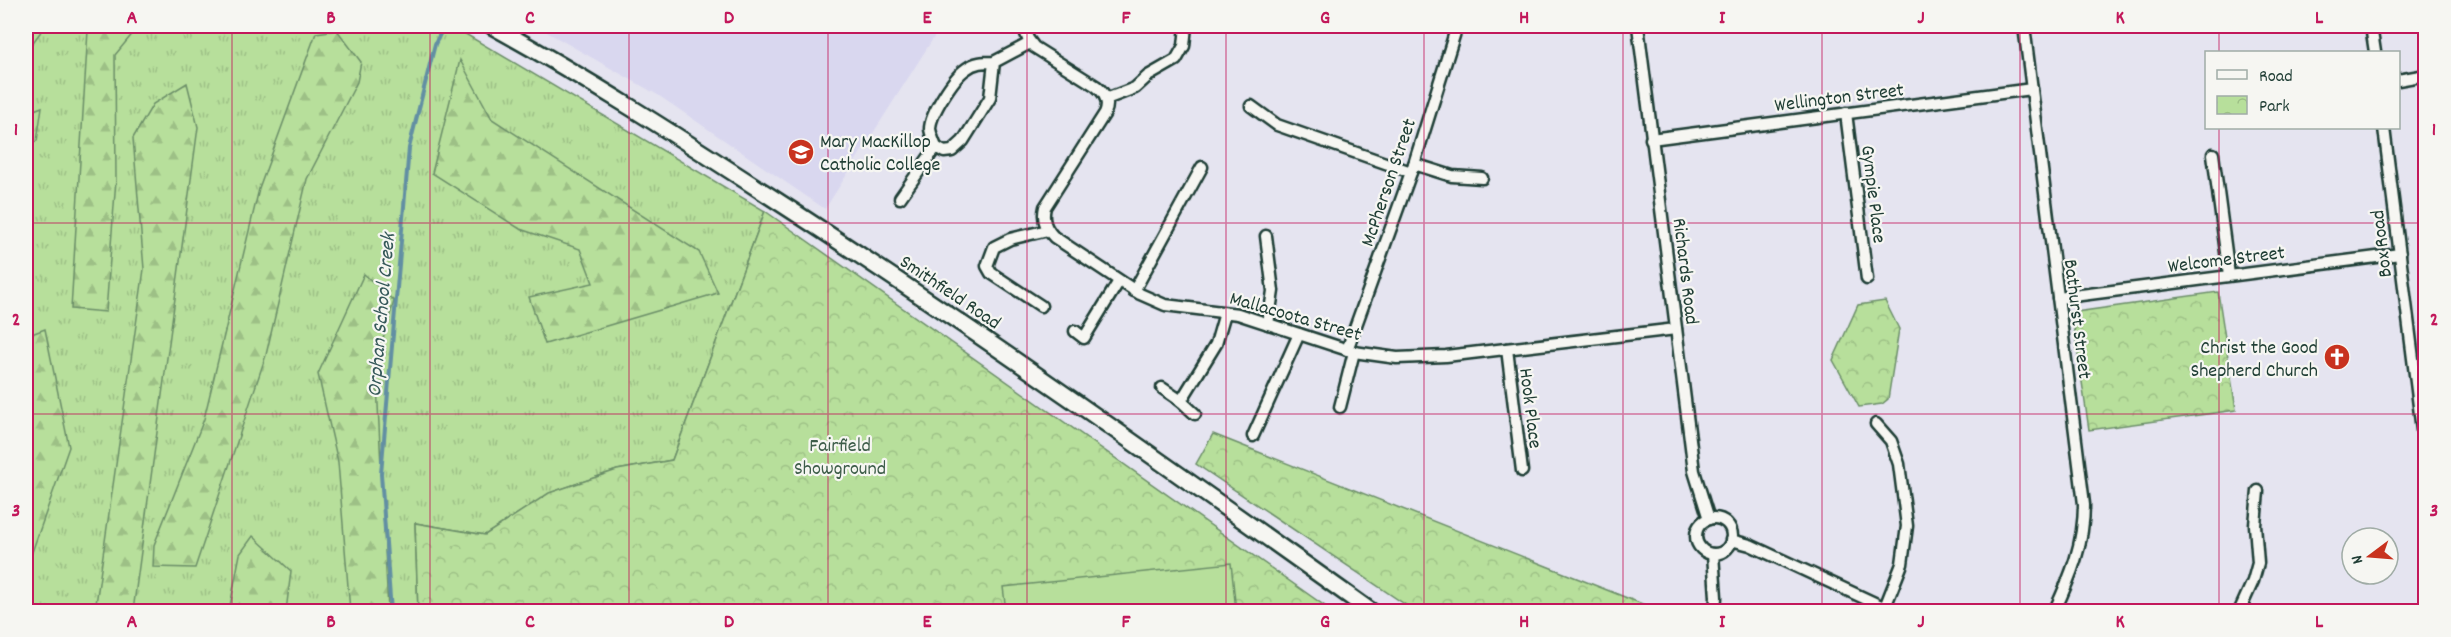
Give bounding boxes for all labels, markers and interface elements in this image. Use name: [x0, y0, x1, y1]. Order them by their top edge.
text: A: [127, 5, 138, 33]
text: B: [326, 5, 336, 33]
text: C: [525, 5, 535, 33]
text: D: [724, 5, 735, 33]
text: E: [922, 5, 932, 33]
text: F: [1122, 5, 1132, 33]
text: G: [1320, 5, 1330, 33]
text: H: [1519, 5, 1529, 33]
text: I: [1719, 5, 1726, 33]
text: J: [1917, 5, 1925, 33]
text: K: [2115, 5, 2125, 33]
text: L: [2315, 5, 2324, 33]
legend: [2205, 51, 2400, 129]
text: Road: [2259, 65, 2293, 90]
street label: Wellington Street: [1773, 77, 1906, 121]
text: Park: [2259, 95, 2290, 120]
street label: McPherson Street: [1355, 115, 1425, 251]
text: 1: [14, 117, 18, 145]
text: 1: [2432, 117, 2436, 145]
place label: Mary MacKillop Catholic College: [820, 129, 941, 180]
school or university icon: Mary MacKillop Catholic College: [786, 137, 816, 167]
street label: Gympie Place: [1852, 144, 1892, 245]
street label: Box Road: [2365, 208, 2401, 279]
street label: Richards Road: [1664, 216, 1704, 326]
water label: Orphan School Creek: [361, 230, 405, 399]
street label: Welcome Street: [2166, 240, 2286, 282]
street label: Smithfield Road: [893, 249, 1006, 338]
street label: Bathurst Street: [2055, 258, 2097, 381]
street label: Mallacoota Street: [1226, 286, 1364, 350]
text: 2: [12, 307, 20, 335]
text: 2: [2430, 307, 2438, 335]
place label: Christ the Good Shepherd Church: [2190, 335, 2318, 386]
church icon: Christ the Good Shepherd Church: [2322, 342, 2352, 372]
street label: Hook Place: [1510, 367, 1548, 450]
park label: Fairfield Showground: [794, 433, 886, 484]
text: 3: [12, 498, 20, 526]
text: 3: [2430, 498, 2438, 526]
north arrow: [2340, 526, 2400, 586]
text: N: [2346, 552, 2370, 566]
text: A: [127, 609, 138, 637]
text: B: [326, 609, 336, 637]
text: C: [525, 609, 535, 637]
text: D: [724, 609, 735, 637]
text: E: [922, 609, 932, 637]
text: F: [1122, 609, 1132, 637]
text: G: [1320, 609, 1330, 637]
text: H: [1519, 609, 1529, 637]
text: I: [1719, 609, 1726, 637]
text: J: [1917, 609, 1925, 637]
text: K: [2115, 609, 2125, 637]
text: L: [2315, 609, 2324, 637]

